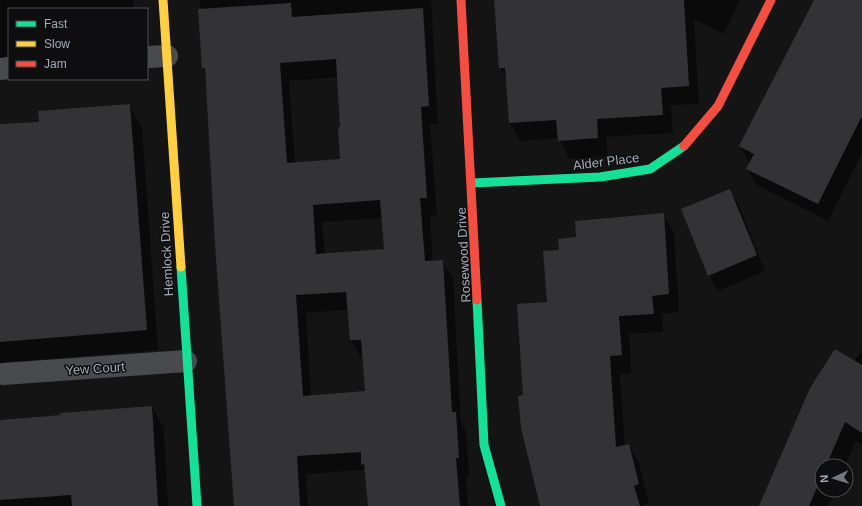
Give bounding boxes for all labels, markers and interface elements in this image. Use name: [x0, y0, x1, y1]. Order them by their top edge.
legend: [8, 8, 148, 80]
text: Fast: [44, 17, 68, 31]
text: Slow: [44, 37, 70, 51]
text: Jam: [44, 57, 67, 71]
street label: Alder Place: [572, 150, 640, 173]
street label: Rosewood Drive: [454, 207, 473, 303]
street label: Hemlock Drive: [157, 211, 176, 297]
street label: Yew Court: [65, 359, 126, 378]
north arrow: [814, 458, 854, 498]
text: N: [818, 474, 830, 483]

